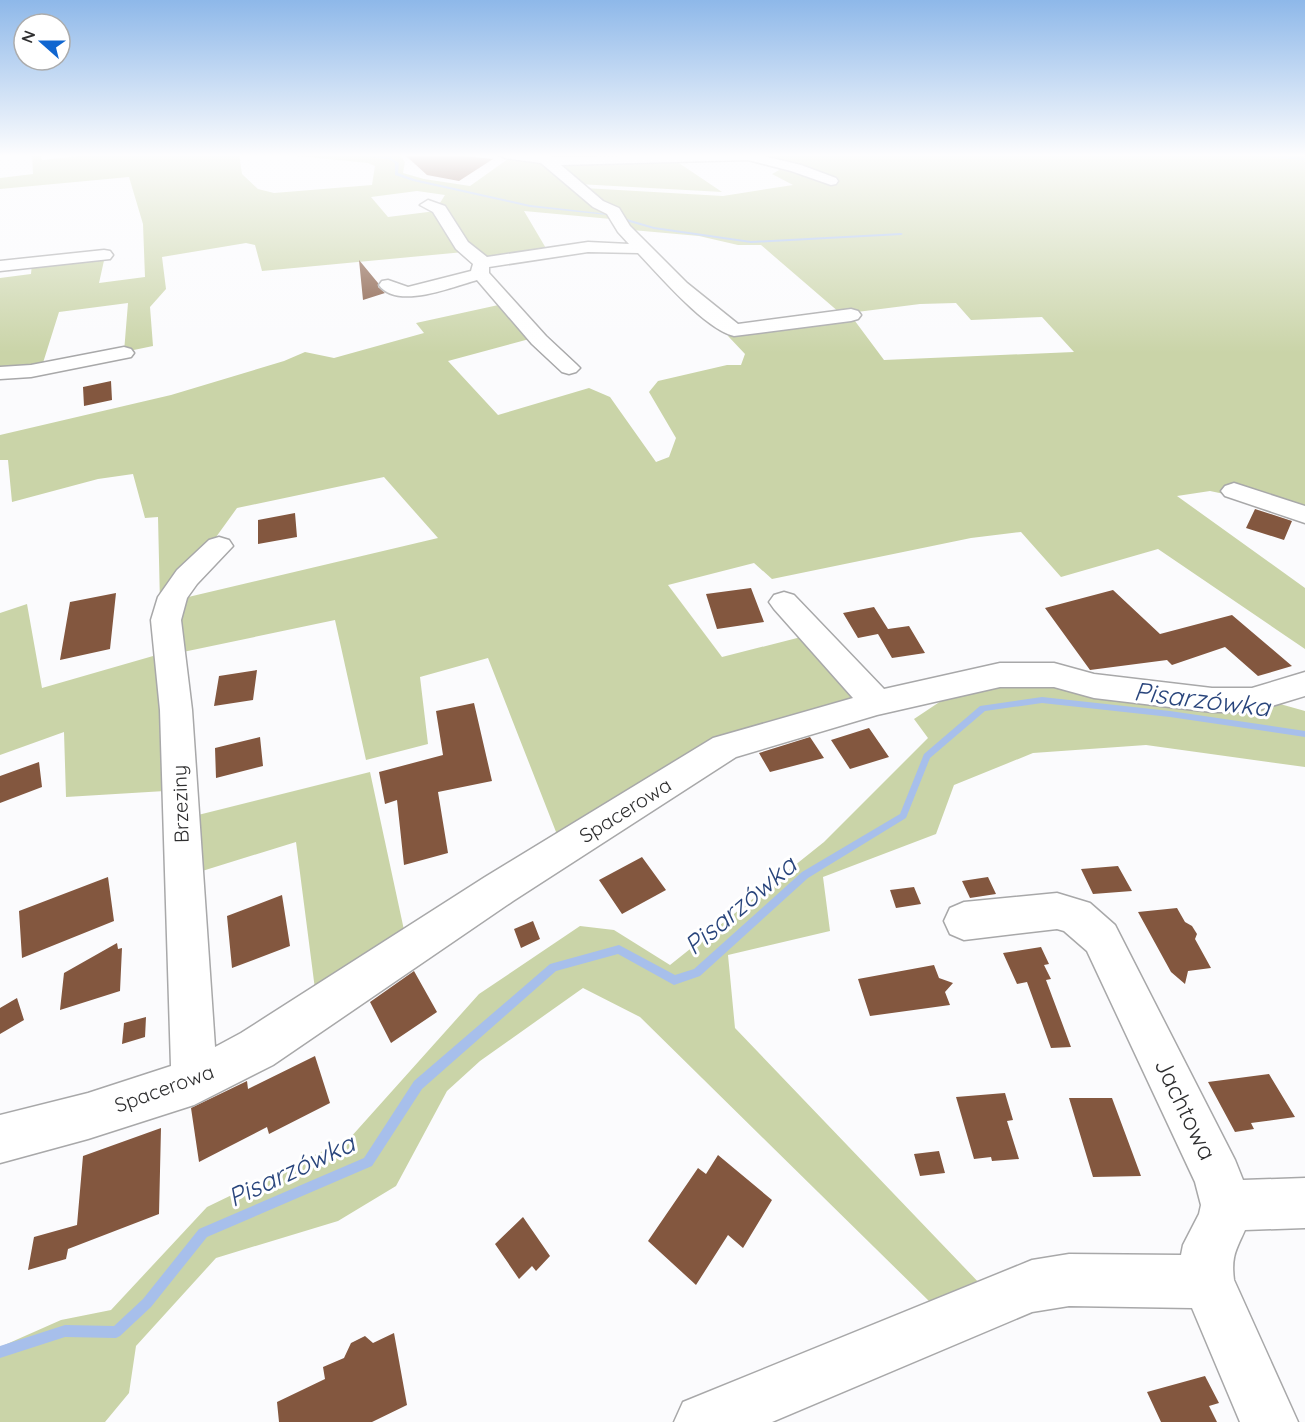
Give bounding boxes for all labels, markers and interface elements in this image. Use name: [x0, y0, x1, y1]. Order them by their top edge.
north arrow: [12, 12, 72, 72]
text: N: [17, 28, 39, 46]
water label: Pisarzówka: [1132, 674, 1273, 724]
street label: Brzeziny: [166, 765, 194, 843]
street label: Spacerowa: [574, 772, 676, 848]
water label: Pisarzówka: [677, 848, 804, 962]
street label: Jachtowa: [1149, 1053, 1223, 1165]
street label: Spacerowa: [111, 1059, 217, 1117]
water label: Pisarzówka: [222, 1126, 361, 1214]

